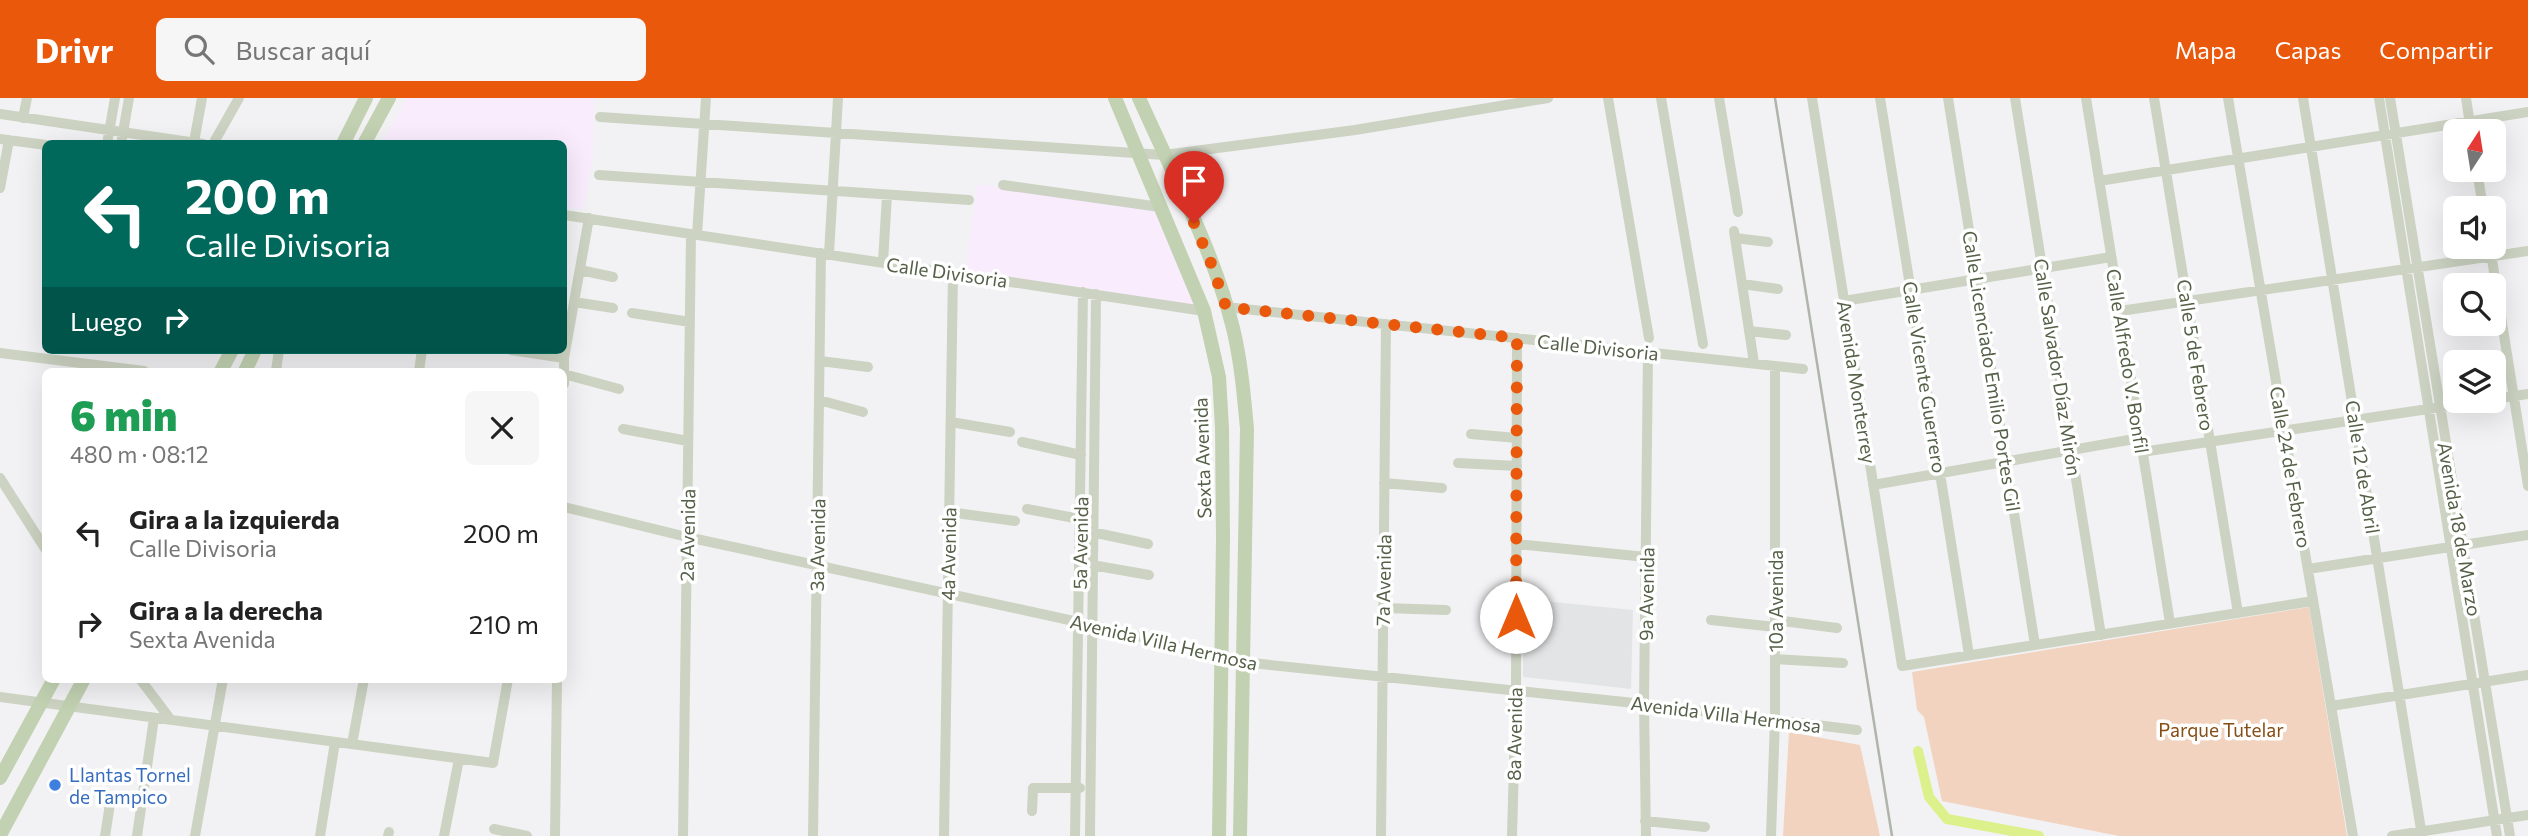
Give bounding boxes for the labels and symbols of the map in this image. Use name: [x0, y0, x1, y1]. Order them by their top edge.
north arrow: [2443, 119, 2506, 182]
pin: [1164, 151, 1224, 223]
street label: Calle Licenciado Emilio Portes Gil: [1958, 229, 2026, 513]
street label: Calle Divisoria: [885, 252, 1009, 292]
street label: Calle Salvador Díaz Mirón: [2029, 257, 2087, 477]
street label: Calle Alfredo V. Bonfil: [2102, 267, 2154, 455]
street label: Calle 5 de Febrero: [2173, 278, 2219, 432]
street label: Calle Vicente Guerrero: [1898, 279, 1952, 475]
street label: Avenida Monterrey: [1833, 299, 1881, 465]
street label: Calle Divisoria: [1536, 329, 1660, 365]
street label: Calle 24 de Febrero: [2265, 384, 2317, 550]
street label: Sexta Avenida: [1188, 397, 1216, 519]
street label: Calle 12 de Abril: [2341, 399, 2385, 535]
street label: Avenida 18 de Marzo: [2433, 440, 2487, 618]
street label: 2a Avenida: [675, 489, 699, 581]
street label: 5a Avenida: [1068, 496, 1092, 590]
street label: 3a Avenida: [805, 498, 829, 592]
street label: 4a Avenida: [936, 507, 960, 601]
street label: 7a Avenida: [1371, 534, 1395, 626]
street label: 9a Avenida: [1634, 547, 1658, 641]
street label: 10a Avenida: [1764, 550, 1787, 652]
position arrow: [1479, 580, 1553, 654]
street label: Avenida Villa Hermosa: [1068, 609, 1260, 675]
street label: 8a Avenida: [1502, 687, 1526, 781]
street label: Avenida Villa Hermosa: [1630, 691, 1822, 737]
park label: Parque Tutelar: [2158, 718, 2284, 741]
place label: Llantas Tornel de Tampico: [69, 763, 191, 808]
marker: Llantas Tornel de Tampico: [47, 777, 63, 793]

